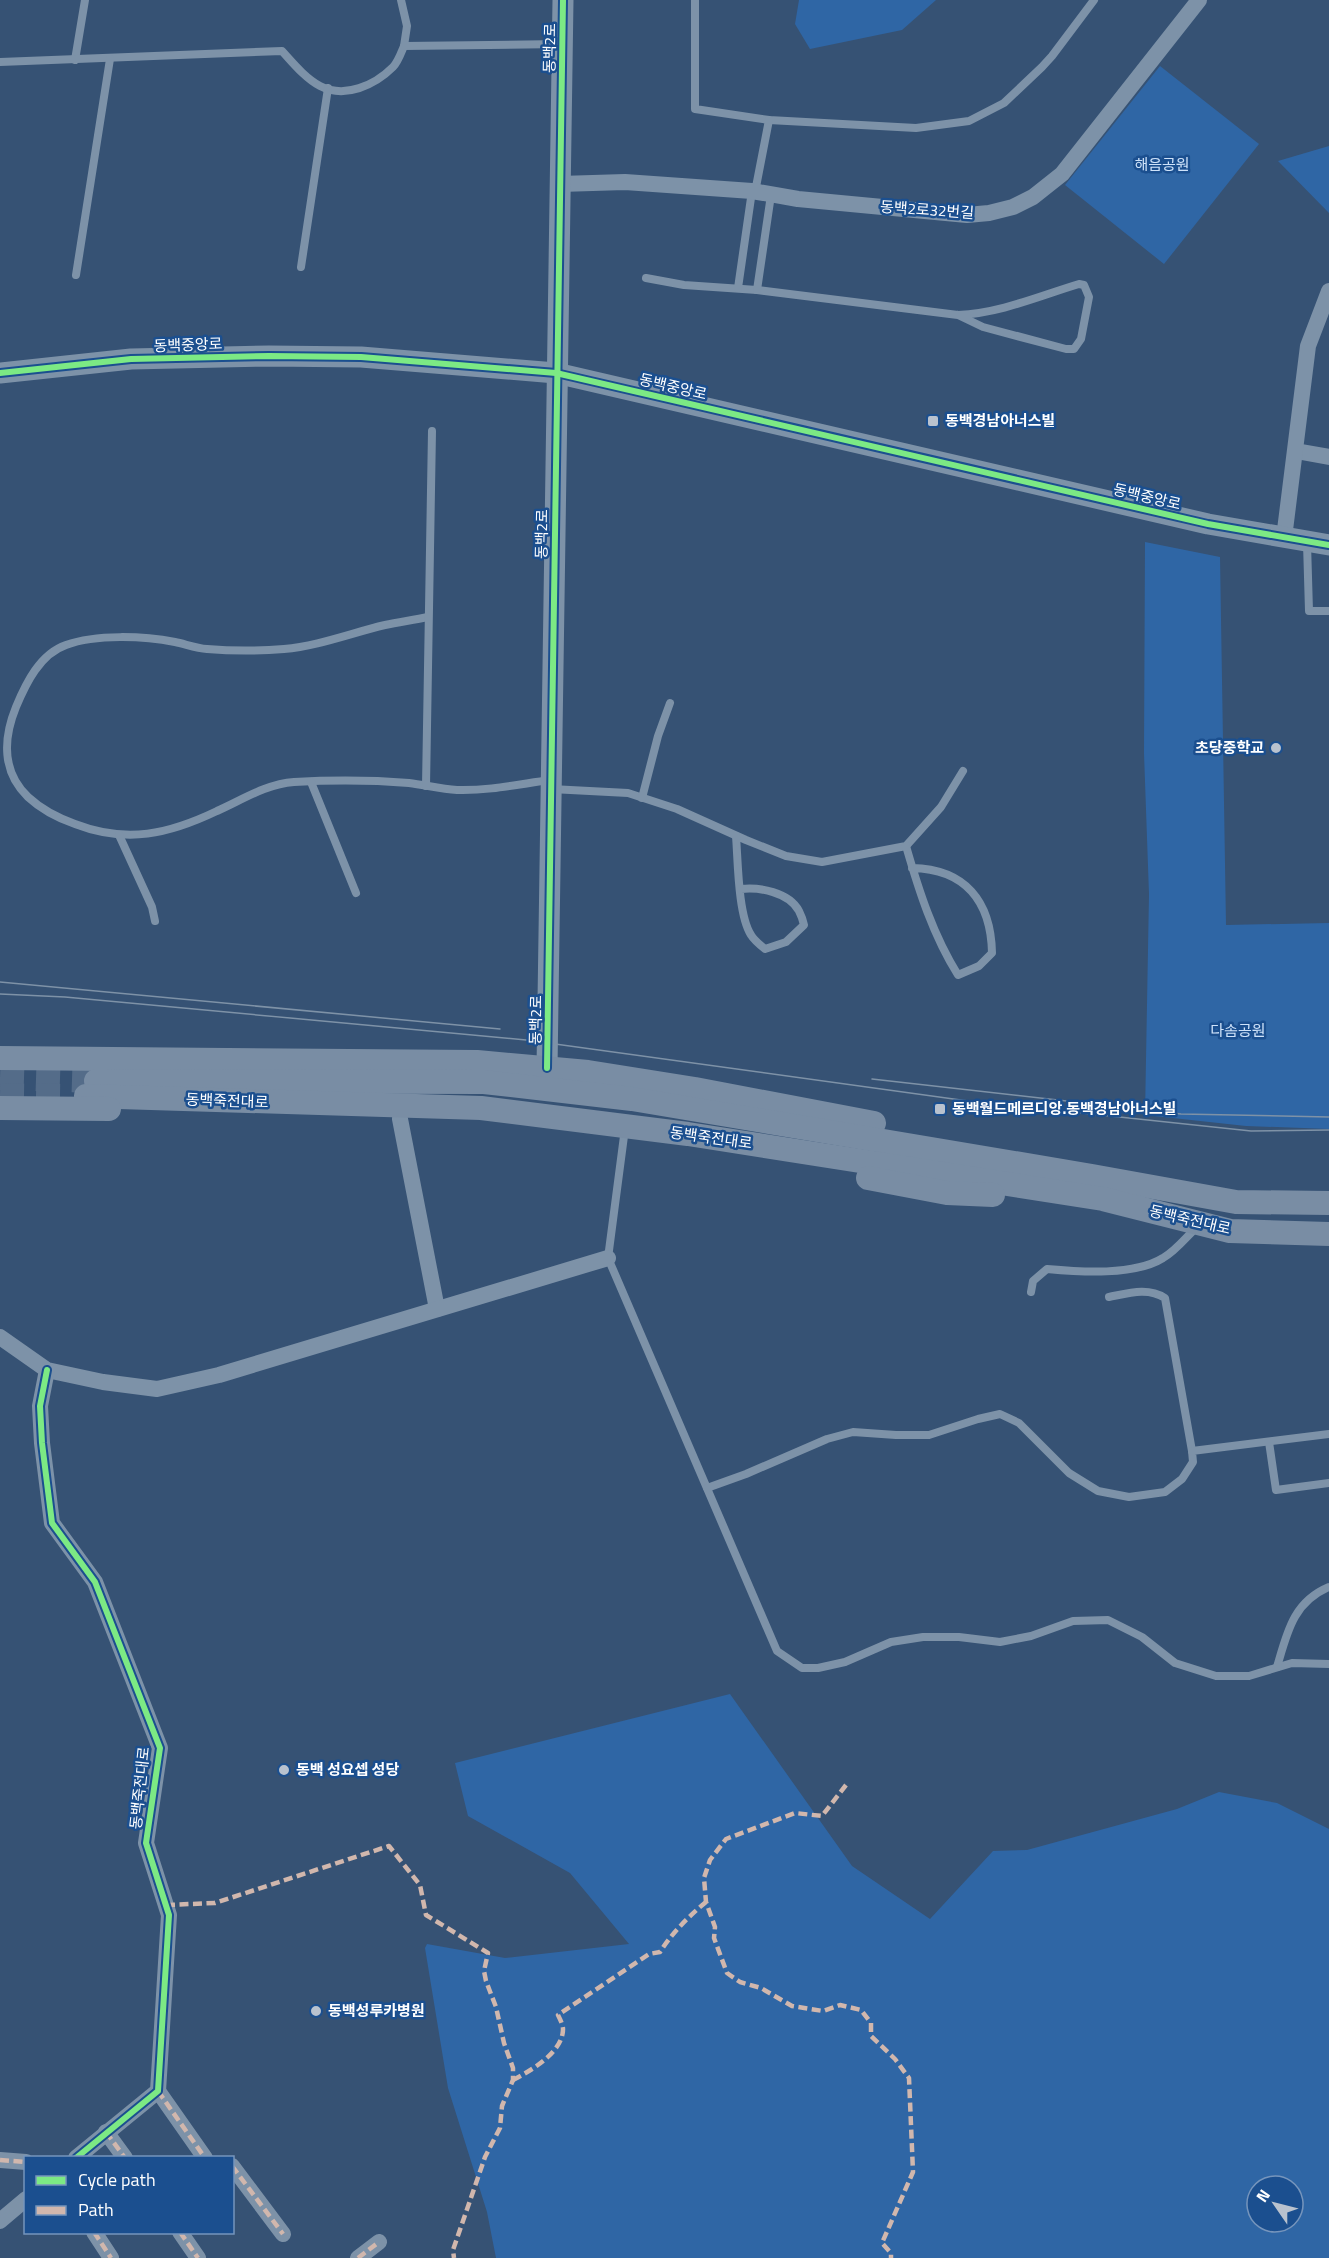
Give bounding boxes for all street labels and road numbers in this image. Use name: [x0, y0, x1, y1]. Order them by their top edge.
street label: 동백2로: [538, 23, 561, 73]
street label: 동백2로32번길: [879, 195, 975, 224]
street label: 동백중앙로: [153, 332, 223, 357]
street label: 동백중앙로: [637, 368, 709, 405]
street label: 동백중앙로: [1111, 478, 1183, 515]
street label: 동백2로: [530, 509, 553, 559]
street label: 동백2로: [524, 995, 547, 1045]
street label: 동백죽전대로: [185, 1088, 269, 1113]
street label: 동백죽전대로: [668, 1120, 754, 1155]
street label: 동백죽전대로: [1147, 1199, 1233, 1240]
street label: 동백죽전대로: [124, 1746, 155, 1830]

